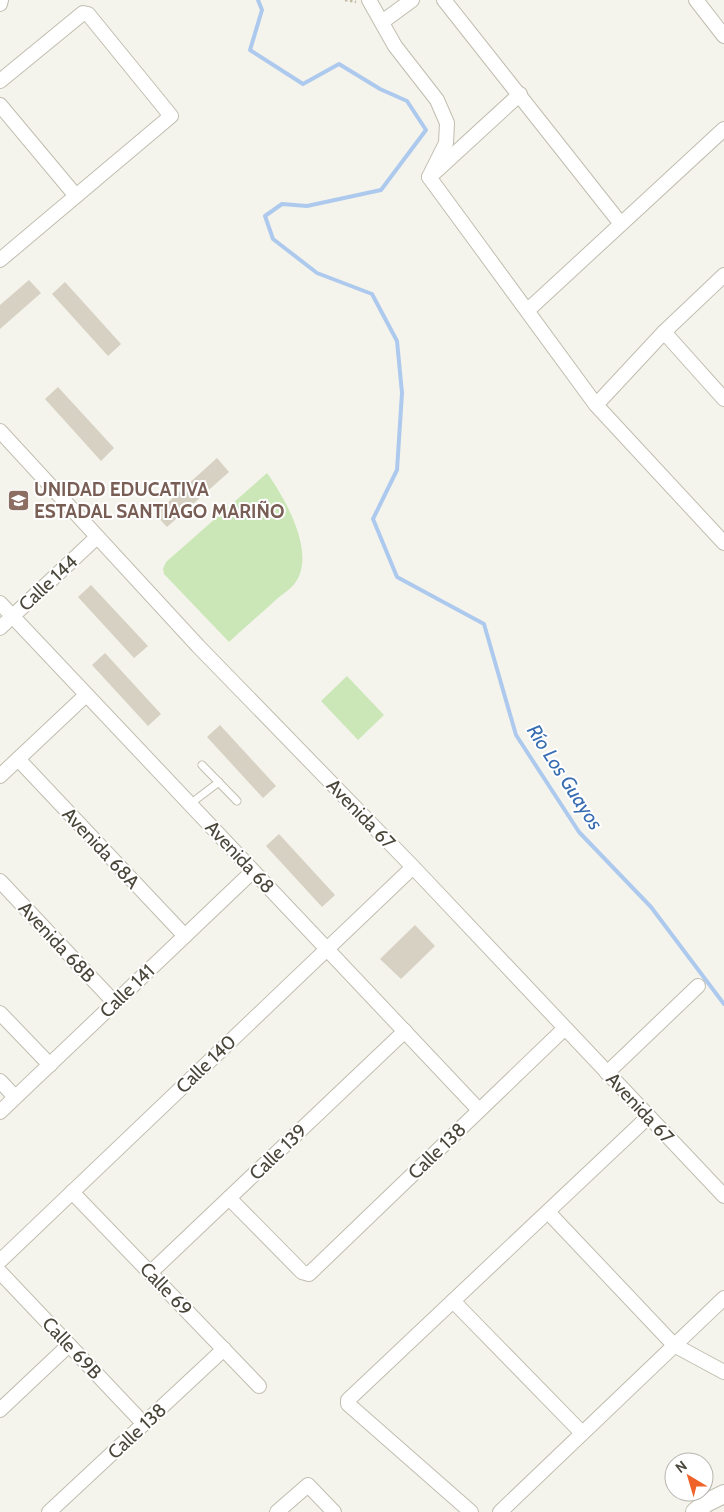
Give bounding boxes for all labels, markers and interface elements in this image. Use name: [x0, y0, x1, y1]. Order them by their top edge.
place label: UNIDAD EDUCATIVA ESTADAL SANTIAGO MARIÑO: [34, 478, 284, 523]
school or university icon: UNIDAD EDUCATIVA ESTADAL SANTIAGO MARIÑO: [6, 488, 30, 512]
street label: Calle 144: [14, 550, 82, 616]
water label: Río Los Guayos: [522, 720, 608, 834]
street label: Avenida 67: [322, 774, 400, 854]
street label: Avenida 68A: [58, 803, 145, 894]
street label: Avenida 68: [201, 816, 279, 898]
street label: Avenida 68B: [14, 897, 100, 987]
street label: Calle 141: [95, 959, 159, 1023]
street label: Calle 140: [171, 1030, 241, 1098]
street label: Avenida 67: [601, 1068, 679, 1149]
street label: Calle 138: [403, 1118, 471, 1184]
street label: Calle 139: [244, 1119, 312, 1185]
street label: Calle 69: [135, 1258, 197, 1320]
street label: Calle 69B: [37, 1312, 107, 1384]
street label: Calle 138: [103, 1398, 171, 1464]
north arrow: [664, 1452, 714, 1502]
text: N: [672, 1457, 690, 1477]

